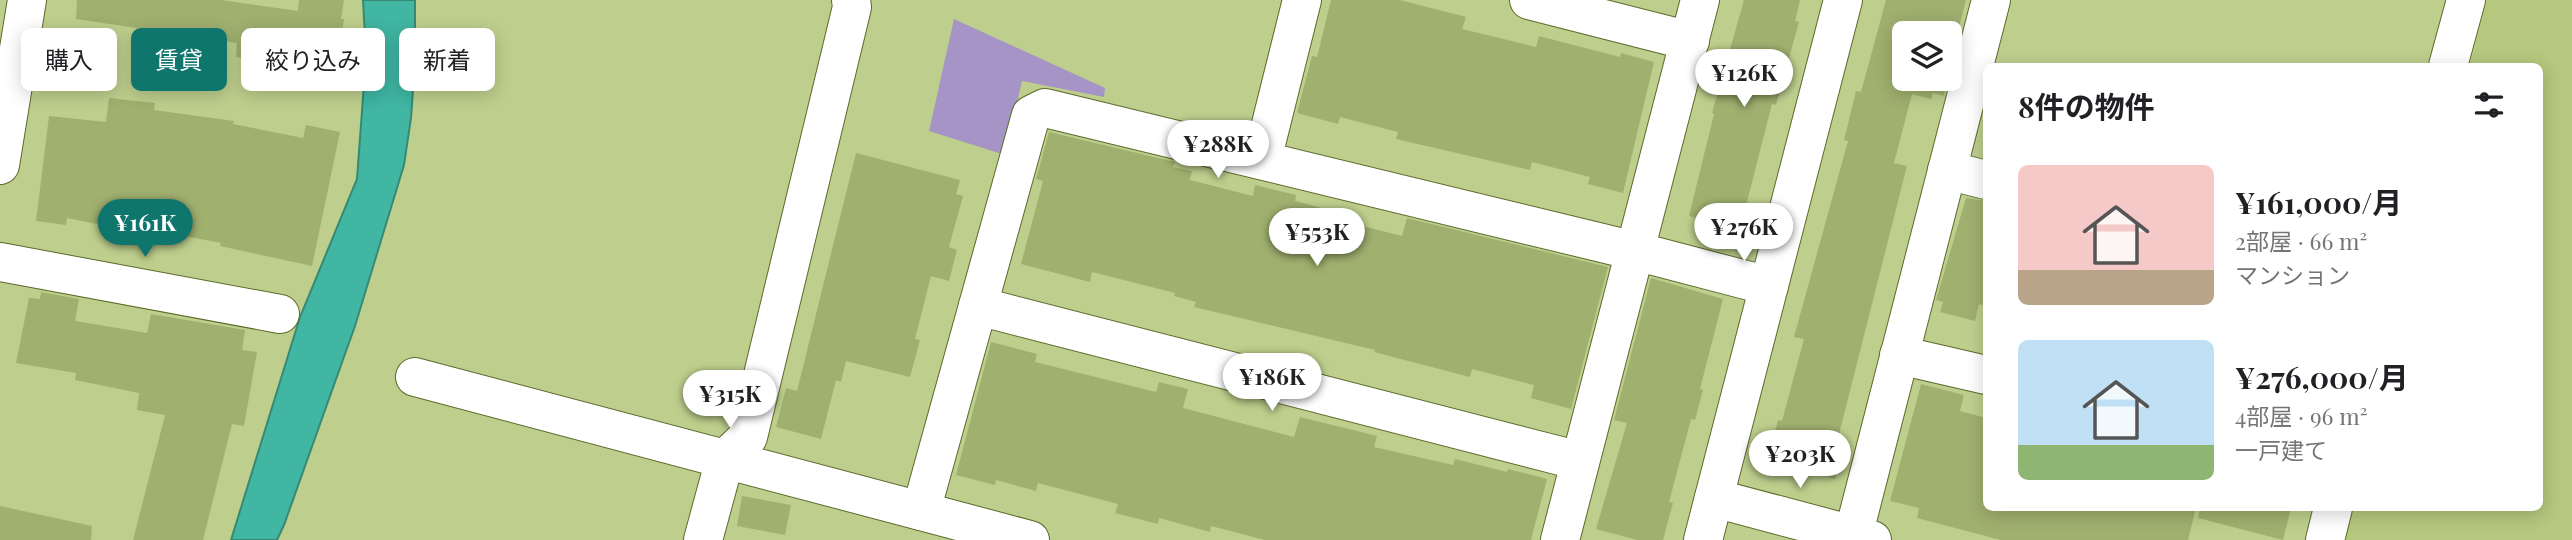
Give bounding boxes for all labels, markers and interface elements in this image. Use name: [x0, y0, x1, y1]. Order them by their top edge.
map controls: [1892, 21, 1962, 91]
button: layers: [1892, 21, 1962, 91]
chip: 購入: [21, 28, 117, 91]
chip: 賃貸: [131, 28, 227, 91]
chip: 絞り込み: [241, 28, 385, 91]
chip: 新着: [399, 28, 495, 91]
pin: ¥126K: [1695, 50, 1793, 109]
text: ¥126K: [1711, 56, 1777, 87]
text: 8件の物件: [2018, 86, 2155, 126]
icon: filters: [2470, 86, 2508, 124]
pin: ¥288K: [1169, 120, 1267, 180]
text: ¥288K: [1183, 127, 1253, 158]
text: ¥161,000/月: [2235, 182, 2402, 222]
icon: home: [2074, 193, 2158, 277]
pin: ¥161K: [96, 200, 194, 259]
pin: ¥276K: [1695, 204, 1793, 263]
text: ¥161K: [114, 206, 176, 237]
pin: ¥553K: [1268, 208, 1366, 268]
text: ¥276K: [1710, 210, 1778, 241]
text: ¥553K: [1285, 215, 1349, 246]
text: 2部屋 · 66 m²: [2235, 225, 2367, 256]
text: マンション: [2235, 259, 2350, 290]
pin: ¥186K: [1223, 354, 1321, 413]
text: ¥276,000/月: [2235, 357, 2409, 397]
text: ¥186K: [1239, 360, 1305, 391]
icon: home: [2074, 368, 2158, 452]
pin: ¥315K: [681, 370, 779, 430]
text: ¥315K: [699, 377, 761, 408]
text: 4部屋 · 96 m²: [2235, 400, 2367, 431]
pin: ¥203K: [1751, 430, 1849, 490]
text: 一戸建て: [2235, 434, 2327, 465]
text: ¥203K: [1765, 437, 1835, 468]

